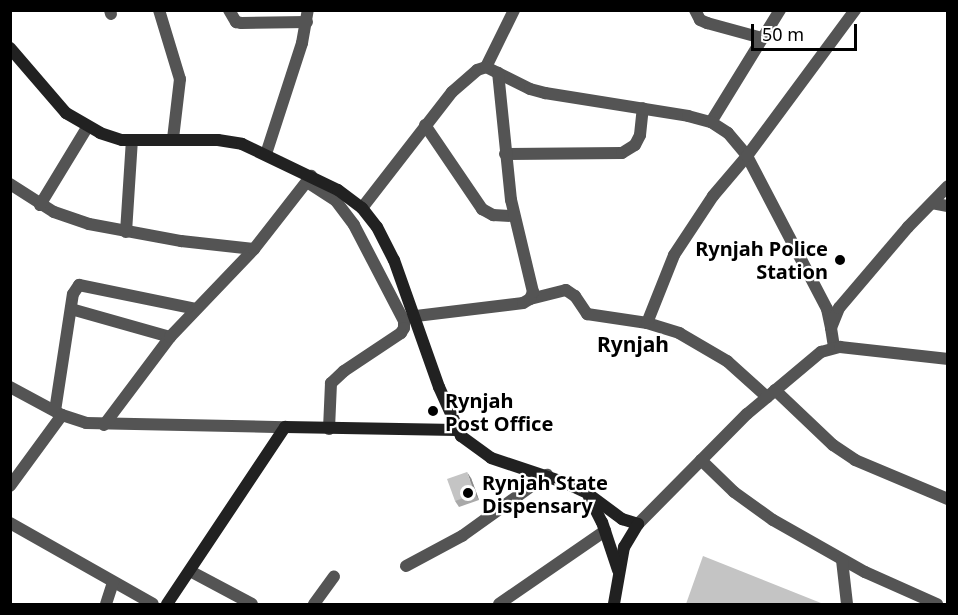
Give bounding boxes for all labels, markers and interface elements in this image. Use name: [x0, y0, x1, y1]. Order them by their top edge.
scale bar: [754, 12, 860, 50]
text: 50 m: [762, 22, 804, 46]
place label: Rynjah Police Station: [695, 237, 828, 284]
marker: Rynjah Police Station: [833, 253, 847, 267]
district label: Rynjah: [597, 331, 669, 357]
place label: Rynjah Post Office: [445, 388, 553, 435]
marker: Rynjah Post Office: [426, 404, 440, 418]
place label: Rynjah State Dispensary: [482, 470, 608, 517]
marker: Rynjah State Dispensary: [459, 484, 477, 502]

